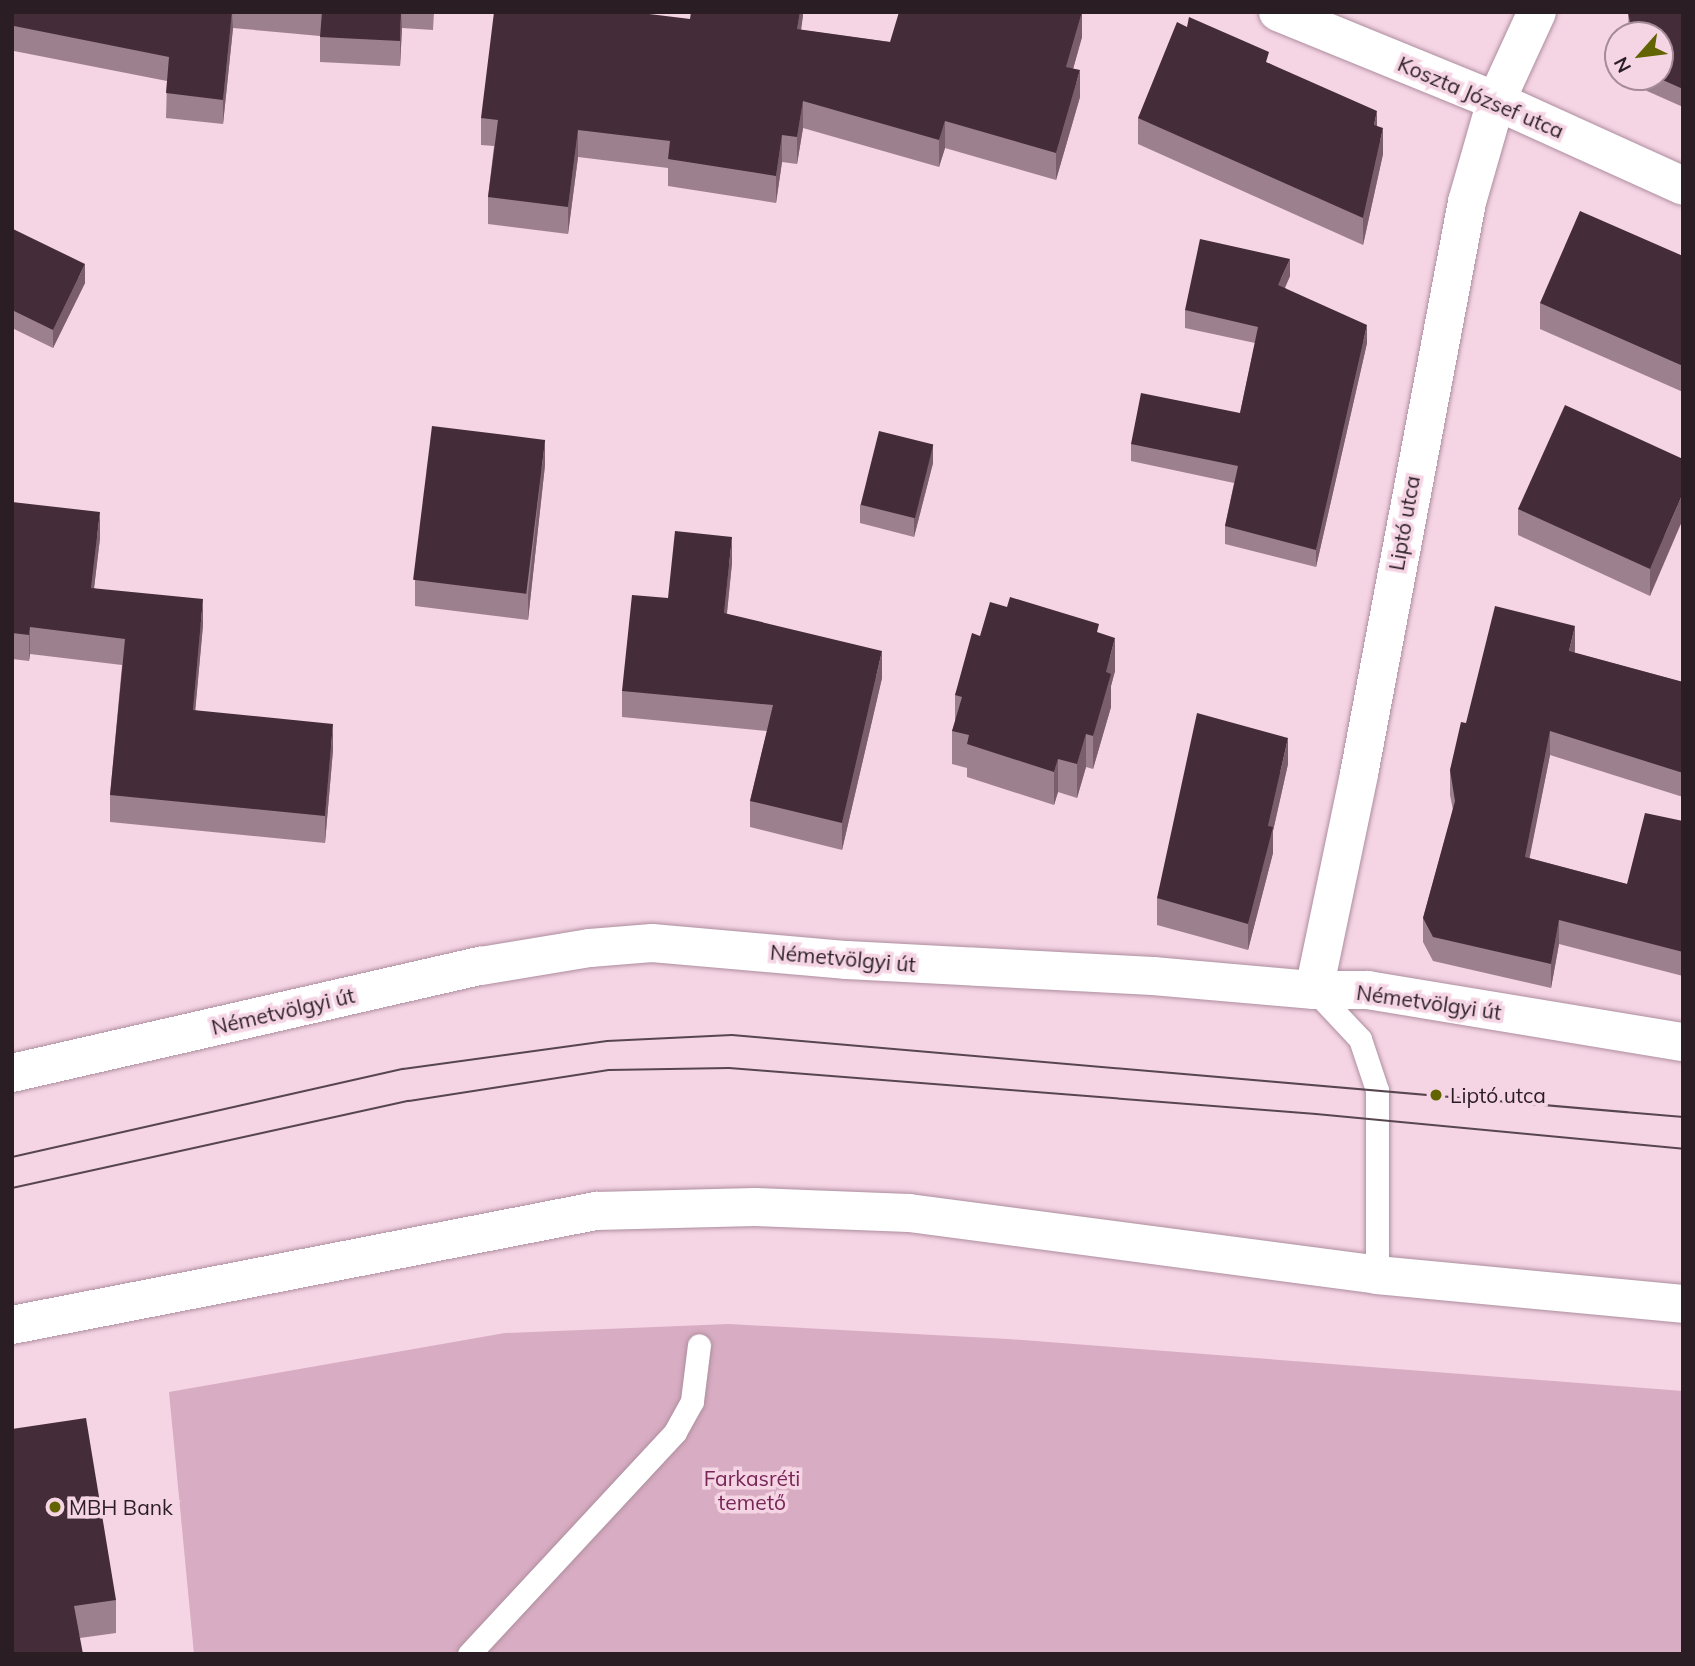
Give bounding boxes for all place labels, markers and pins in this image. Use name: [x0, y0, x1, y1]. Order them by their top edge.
place label: Liptó utca: [1450, 1082, 1546, 1108]
marker: Liptó utca: [1428, 1087, 1444, 1103]
place label: MBH Bank: [69, 1494, 173, 1520]
marker: MBH Bank: [47, 1499, 63, 1515]

